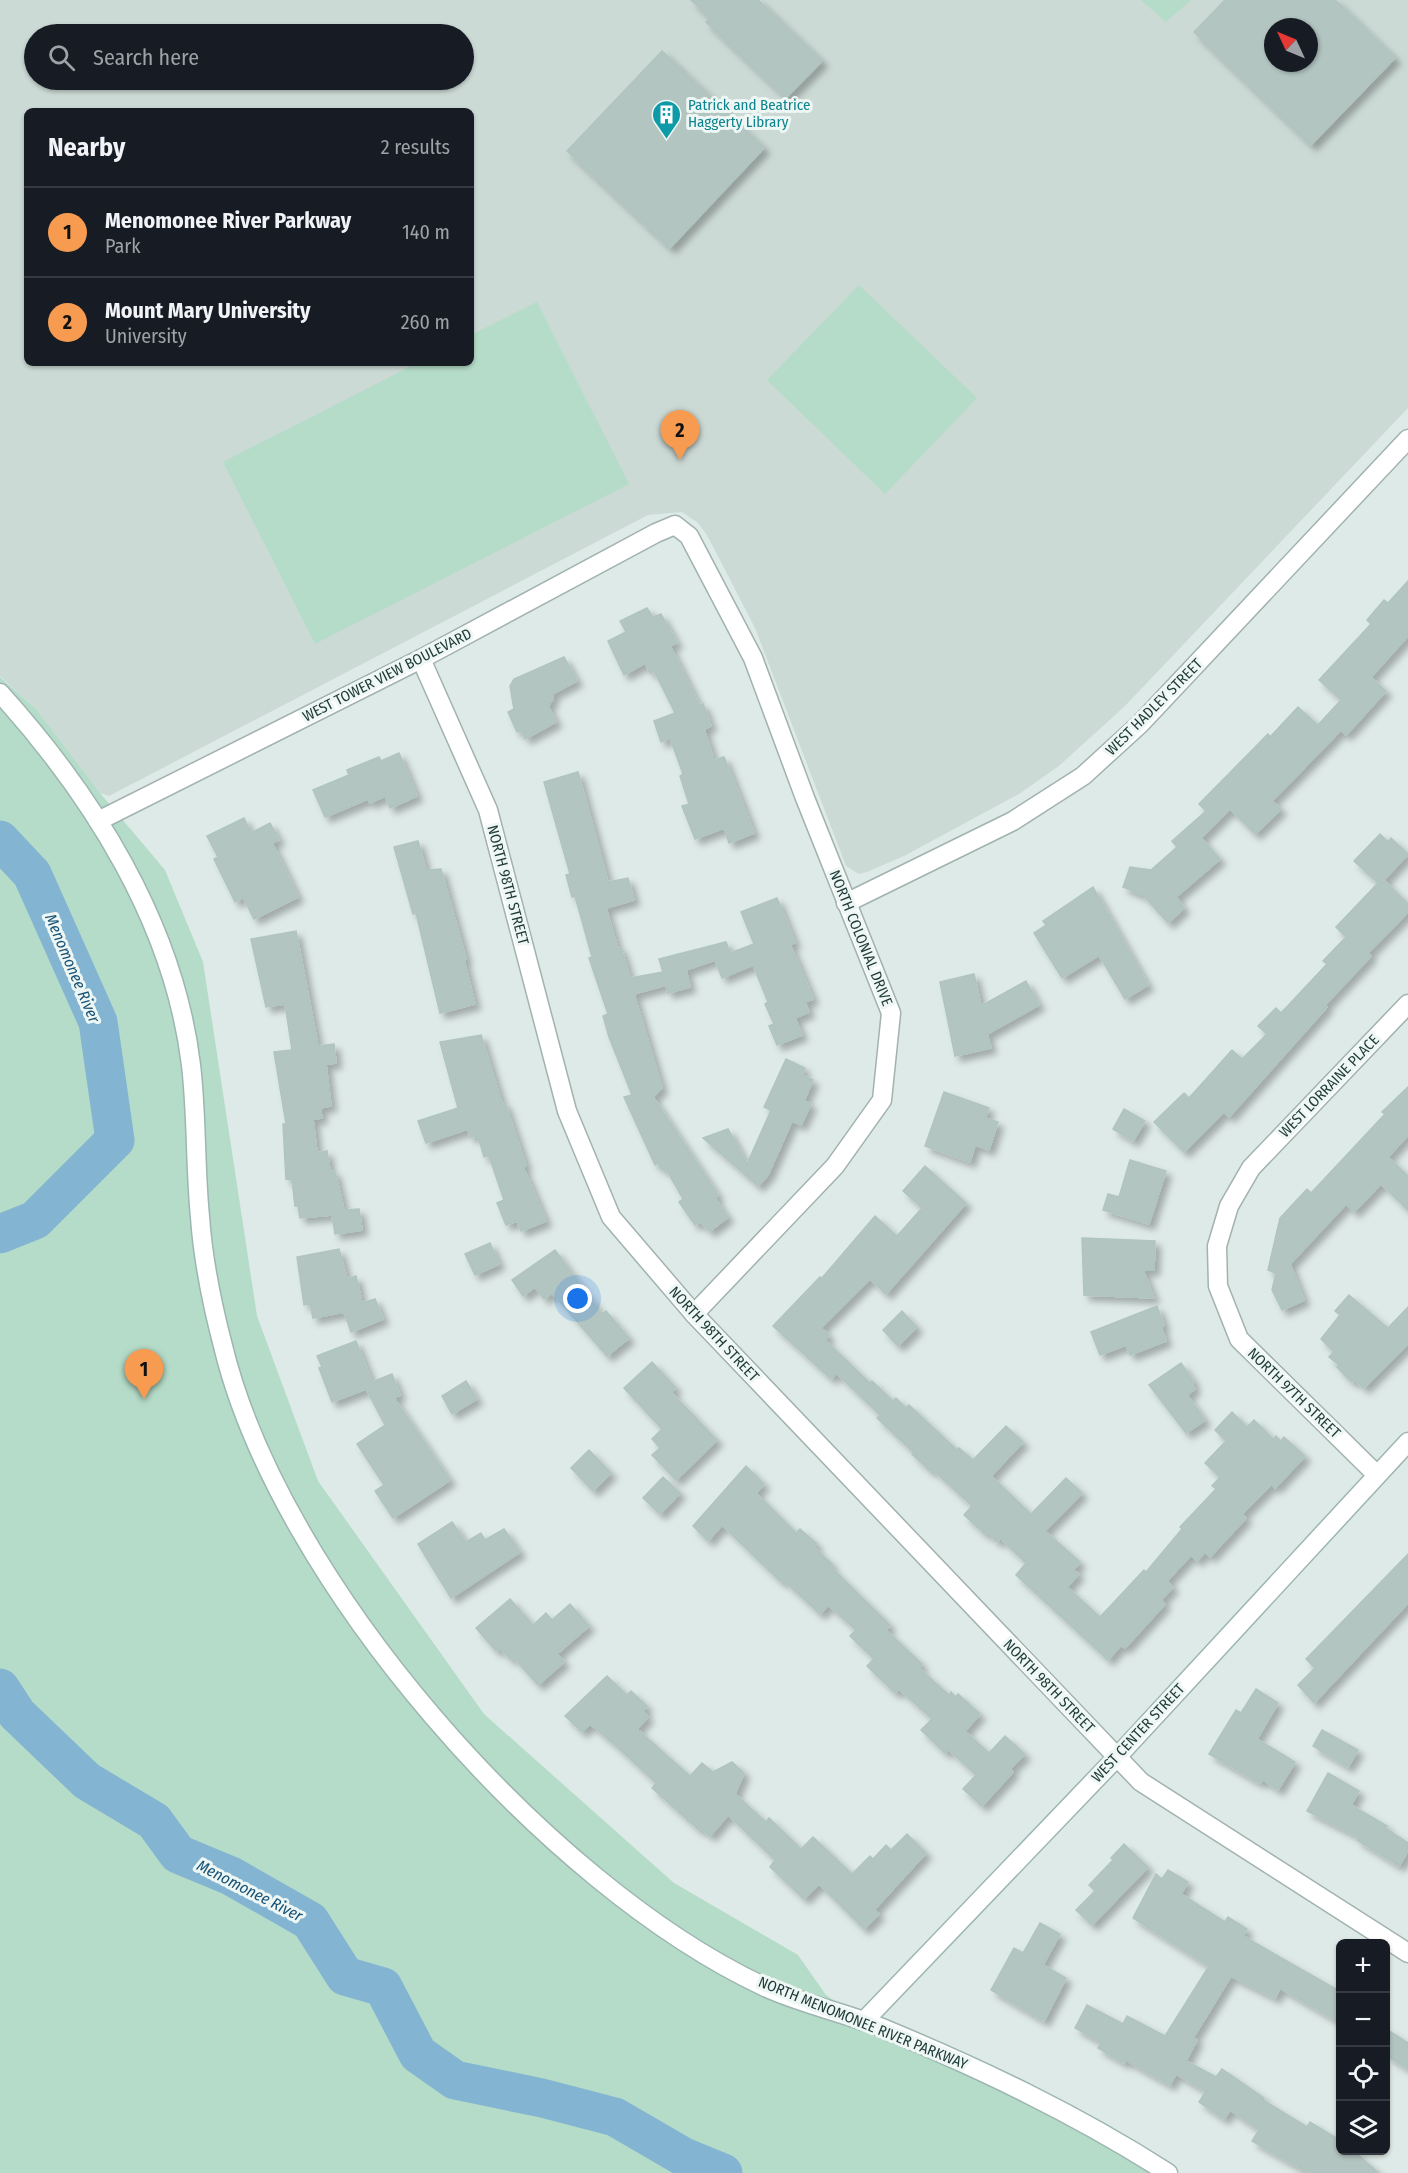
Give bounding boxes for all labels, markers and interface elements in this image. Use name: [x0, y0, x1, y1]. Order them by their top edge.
north arrow: [1264, 18, 1318, 72]
search box: [24, 24, 474, 90]
icon: search: [45, 41, 78, 74]
text: Search here: [93, 44, 199, 71]
place label: Patrick and Beatrice Haggerty Library: [688, 96, 810, 131]
building icon: Patrick and Beatrice Haggerty Library: [651, 98, 683, 140]
text: Nearby: [48, 132, 125, 163]
text: 2 results: [381, 135, 450, 159]
text: Menomonee River Parkway: [105, 207, 351, 234]
text: 1: [63, 220, 72, 244]
text: 140 m: [402, 220, 450, 244]
text: Park: [105, 234, 141, 258]
text: Mount Mary University: [105, 297, 311, 324]
text: 2: [63, 310, 72, 334]
text: 260 m: [401, 310, 450, 334]
text: University: [105, 324, 187, 348]
pin: 2: [660, 410, 700, 460]
street label: WEST TOWER VIEW BOULEVARD: [300, 624, 474, 726]
street label: WEST HADLEY STREET: [1102, 655, 1206, 759]
street label: NORTH 98TH STREET: [483, 823, 533, 947]
street label: NORTH COLONIAL DRIVE: [826, 868, 896, 1008]
water label: Menomonee River: [41, 911, 104, 1026]
street label: WEST LORRAINE PLACE: [1275, 1031, 1383, 1141]
street label: NORTH 98TH STREET: [665, 1283, 763, 1385]
your location: [563, 1284, 592, 1313]
street label: NORTH 97TH STREET: [1244, 1344, 1344, 1442]
pin: 1: [124, 1350, 164, 1399]
street label: NORTH 98TH STREET: [1000, 1635, 1098, 1737]
street label: WEST CENTER STREET: [1088, 1680, 1188, 1786]
water label: Menomonee River: [194, 1856, 306, 1926]
map controls: [1336, 1939, 1390, 2155]
button: +: [1336, 1939, 1390, 1993]
street label: NORTH MENOMONEE RIVER PARKWAY: [756, 1973, 971, 2073]
button: −: [1336, 1993, 1390, 2047]
button: locate: [1336, 2047, 1390, 2101]
button: layers: [1336, 2101, 1390, 2155]

